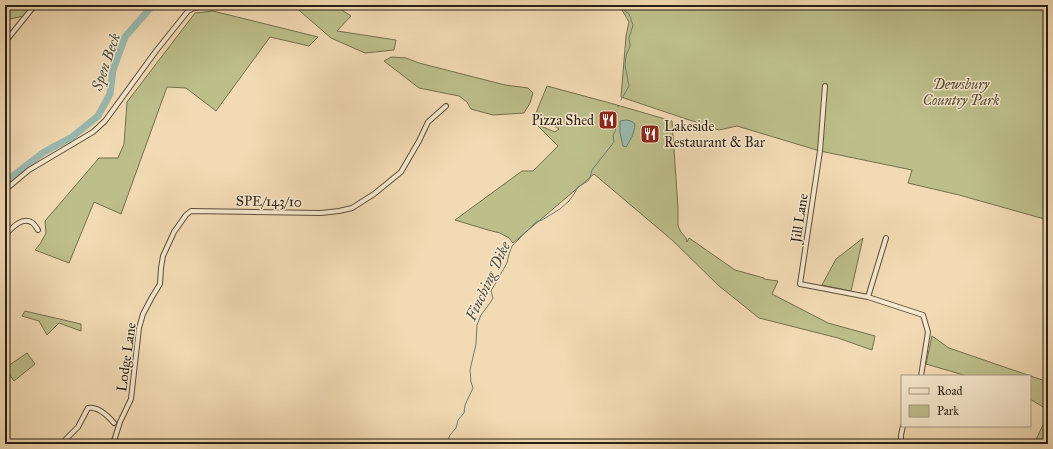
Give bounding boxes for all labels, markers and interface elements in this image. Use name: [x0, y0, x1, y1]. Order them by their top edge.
water label: Spen Beck: [87, 31, 125, 94]
park label: Dewsbury Country Park: [923, 76, 1000, 109]
restaurant icon: Pizza Shed: [597, 109, 619, 131]
place label: Pizza Shed: [532, 112, 594, 129]
place label: Lakeside Restaurant & Bar: [664, 118, 766, 151]
restaurant icon: Lakeside Restaurant & Bar: [639, 123, 661, 145]
street label: SPE/143/10: [236, 192, 302, 211]
street label: Jill Lane: [787, 192, 813, 246]
water label: Finching Dike: [461, 238, 514, 324]
street label: Lodge Lane: [113, 321, 140, 393]
legend: [901, 375, 1031, 427]
text: Road: [937, 384, 963, 398]
text: Park: [937, 404, 959, 418]

